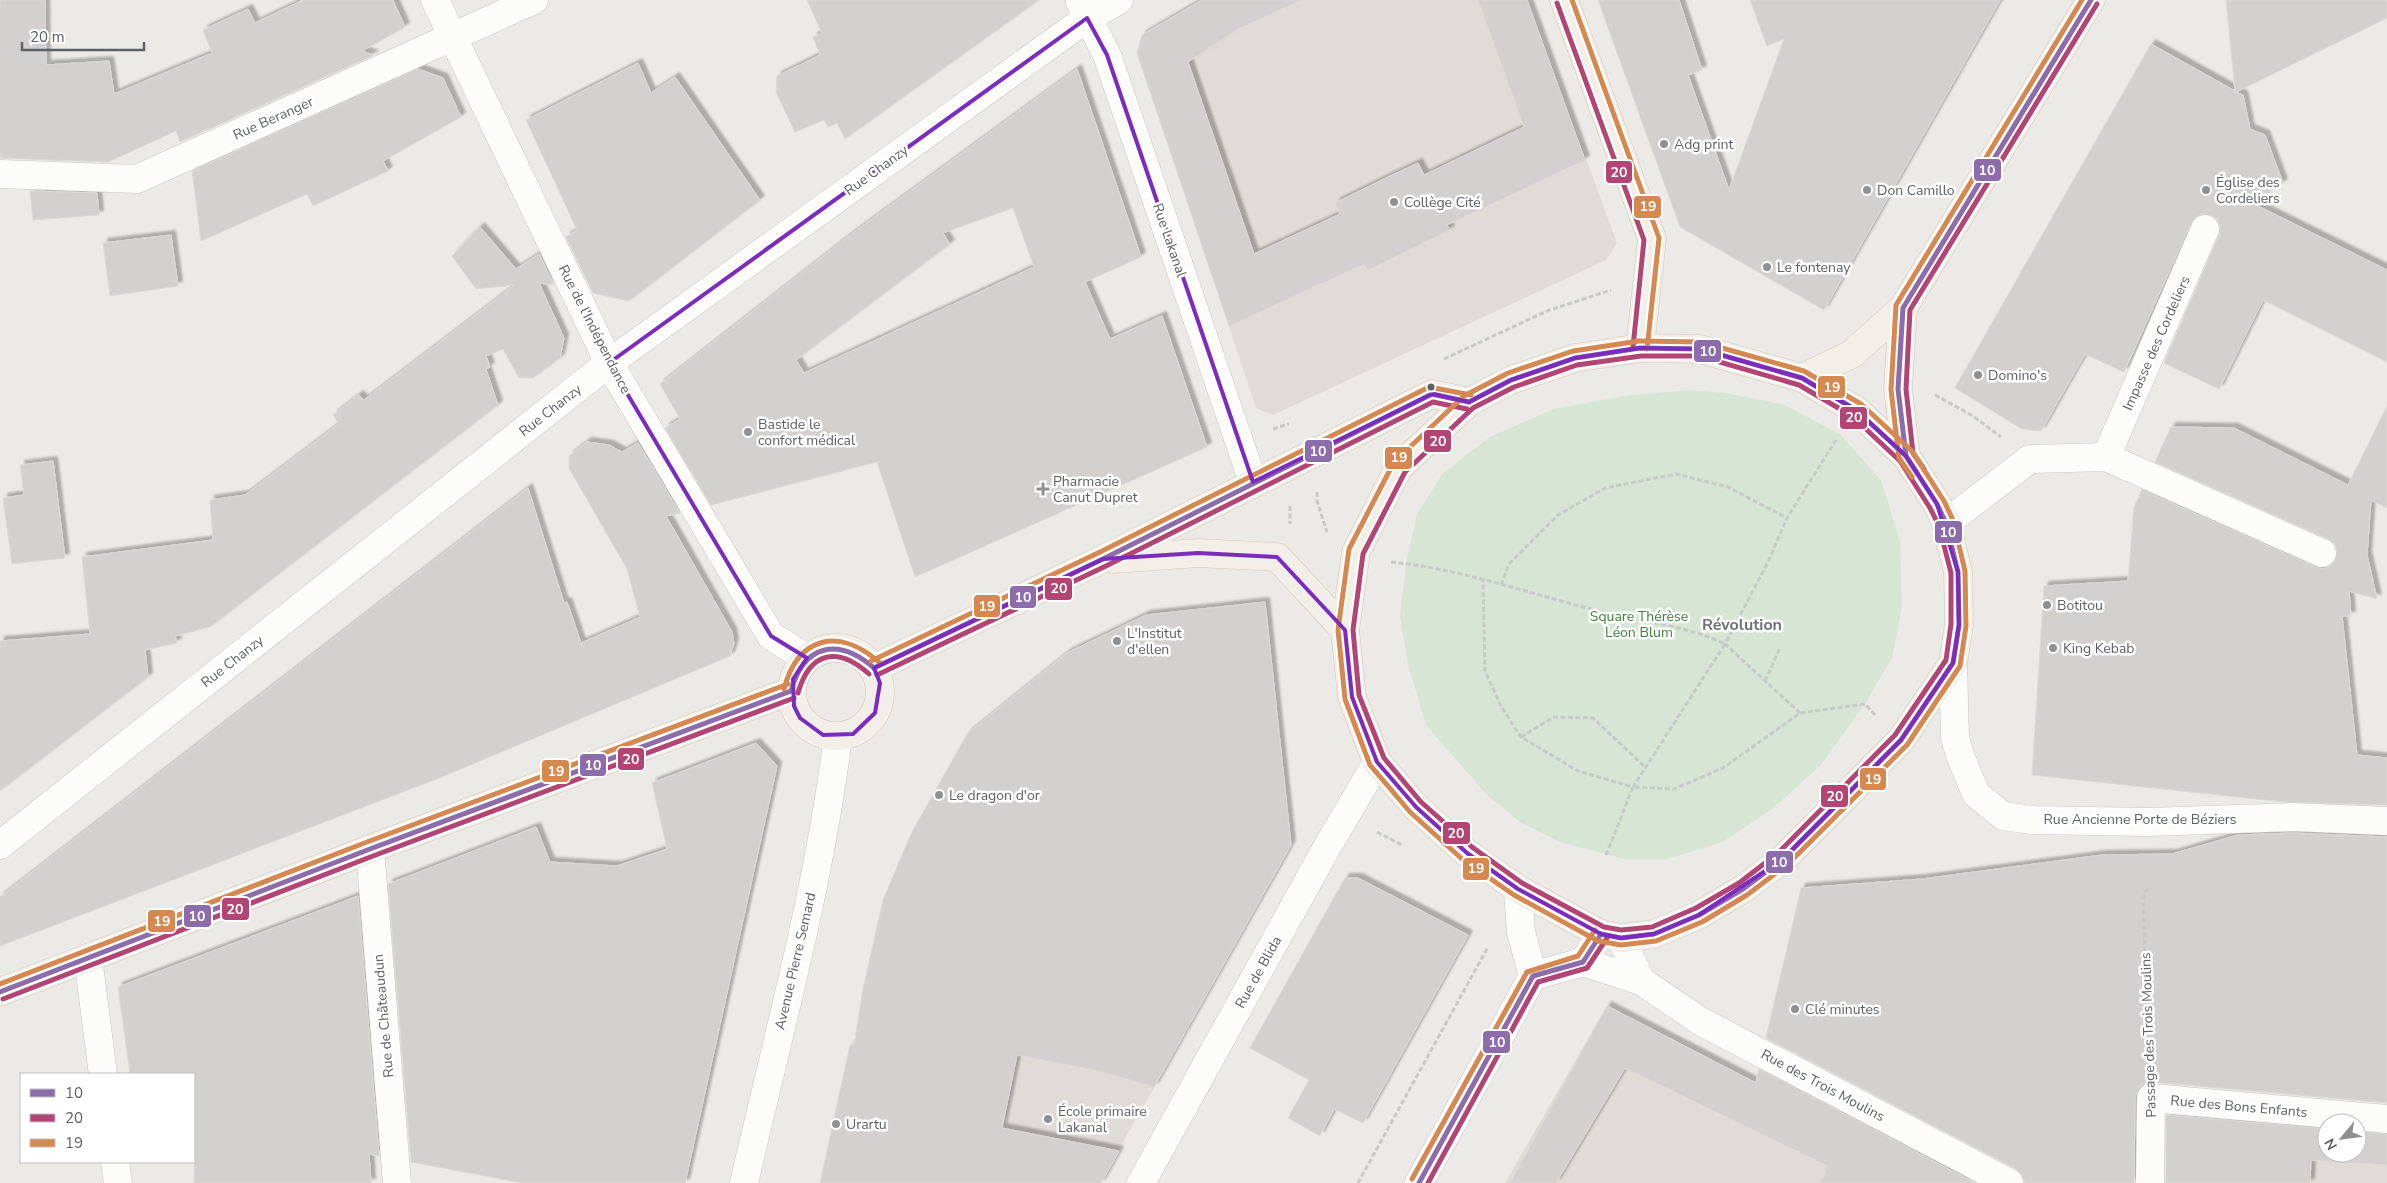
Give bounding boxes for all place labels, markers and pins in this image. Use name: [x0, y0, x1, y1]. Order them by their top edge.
place label: Adg print: [1674, 135, 1733, 154]
marker: Adg print: [1658, 138, 1670, 150]
place label: Église des Cordeliers: [2216, 173, 2280, 208]
place label: Don Camillo: [1877, 181, 1955, 200]
marker: Don Camillo: [1861, 184, 1873, 196]
marker: Église des Cordeliers: [2200, 184, 2212, 196]
place label: Collège Cité: [1404, 193, 1481, 212]
marker: Collège Cité: [1388, 196, 1400, 208]
place label: Le fontenay: [1777, 258, 1851, 277]
marker: Le fontenay: [1761, 261, 1773, 273]
place label: Domino's: [1988, 366, 2047, 385]
marker: Domino's: [1972, 369, 1984, 381]
unlabelled marker: [1426, 382, 1436, 392]
place label: Bastide le confort médical: [758, 415, 856, 450]
marker: Bastide le confort médical: [742, 426, 754, 438]
place label: Pharmacie Canut Dupret: [1053, 472, 1138, 507]
marker: Pharmacie Canut Dupret: [1037, 483, 1049, 495]
place label: Botitou: [2057, 596, 2103, 615]
marker: Botitou: [2041, 599, 2053, 611]
place label: L'Institut d'ellen: [1127, 624, 1182, 659]
marker: L'Institut d'ellen: [1111, 635, 1123, 647]
place label: King Kebab: [2063, 639, 2135, 658]
marker: King Kebab: [2047, 642, 2059, 654]
place label: Le dragon d'or: [949, 786, 1040, 805]
marker: Le dragon d'or: [933, 789, 945, 801]
place label: Clé minutes: [1805, 1000, 1880, 1019]
marker: Clé minutes: [1789, 1003, 1801, 1015]
place label: École primaire Lakanal: [1058, 1102, 1147, 1137]
marker: École primaire Lakanal: [1042, 1113, 1054, 1125]
place label: Urartu: [846, 1115, 887, 1134]
marker: Urartu: [830, 1118, 842, 1130]

